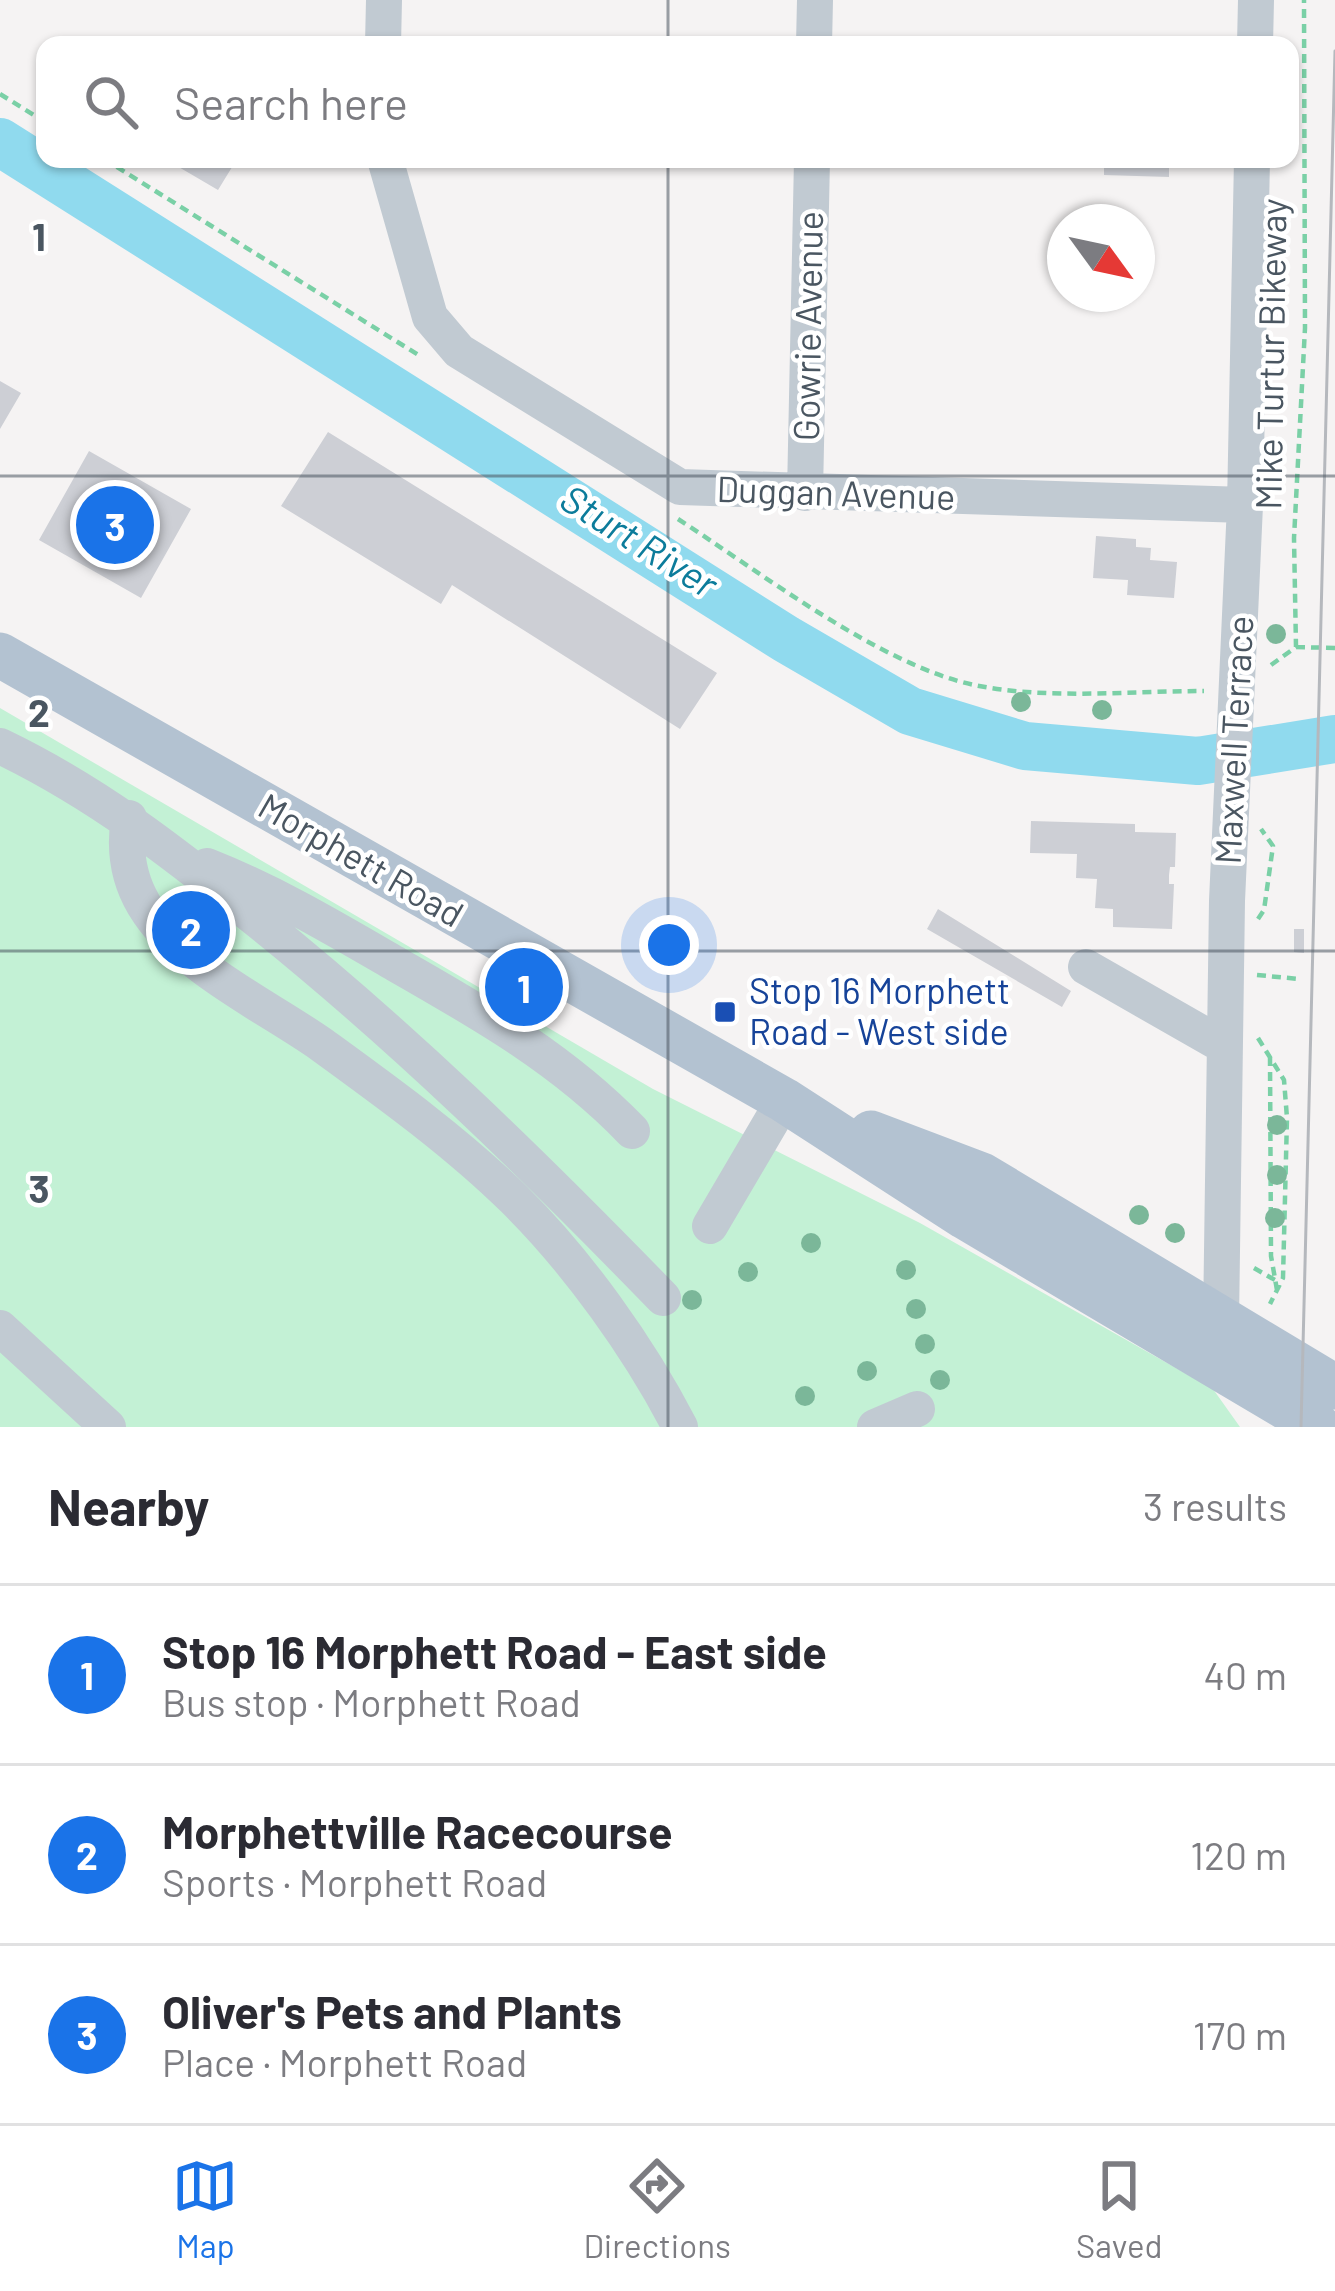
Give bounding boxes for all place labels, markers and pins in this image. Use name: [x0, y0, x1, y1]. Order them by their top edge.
pin: 3: [76, 480, 154, 570]
pin: 2: [152, 885, 230, 975]
pin: 1: [485, 942, 563, 1032]
place label: Stop 16 Morphett Road - West side: [749, 968, 1010, 1052]
marker: Stop 16 Morphett Road - West side: [712, 999, 738, 1025]

